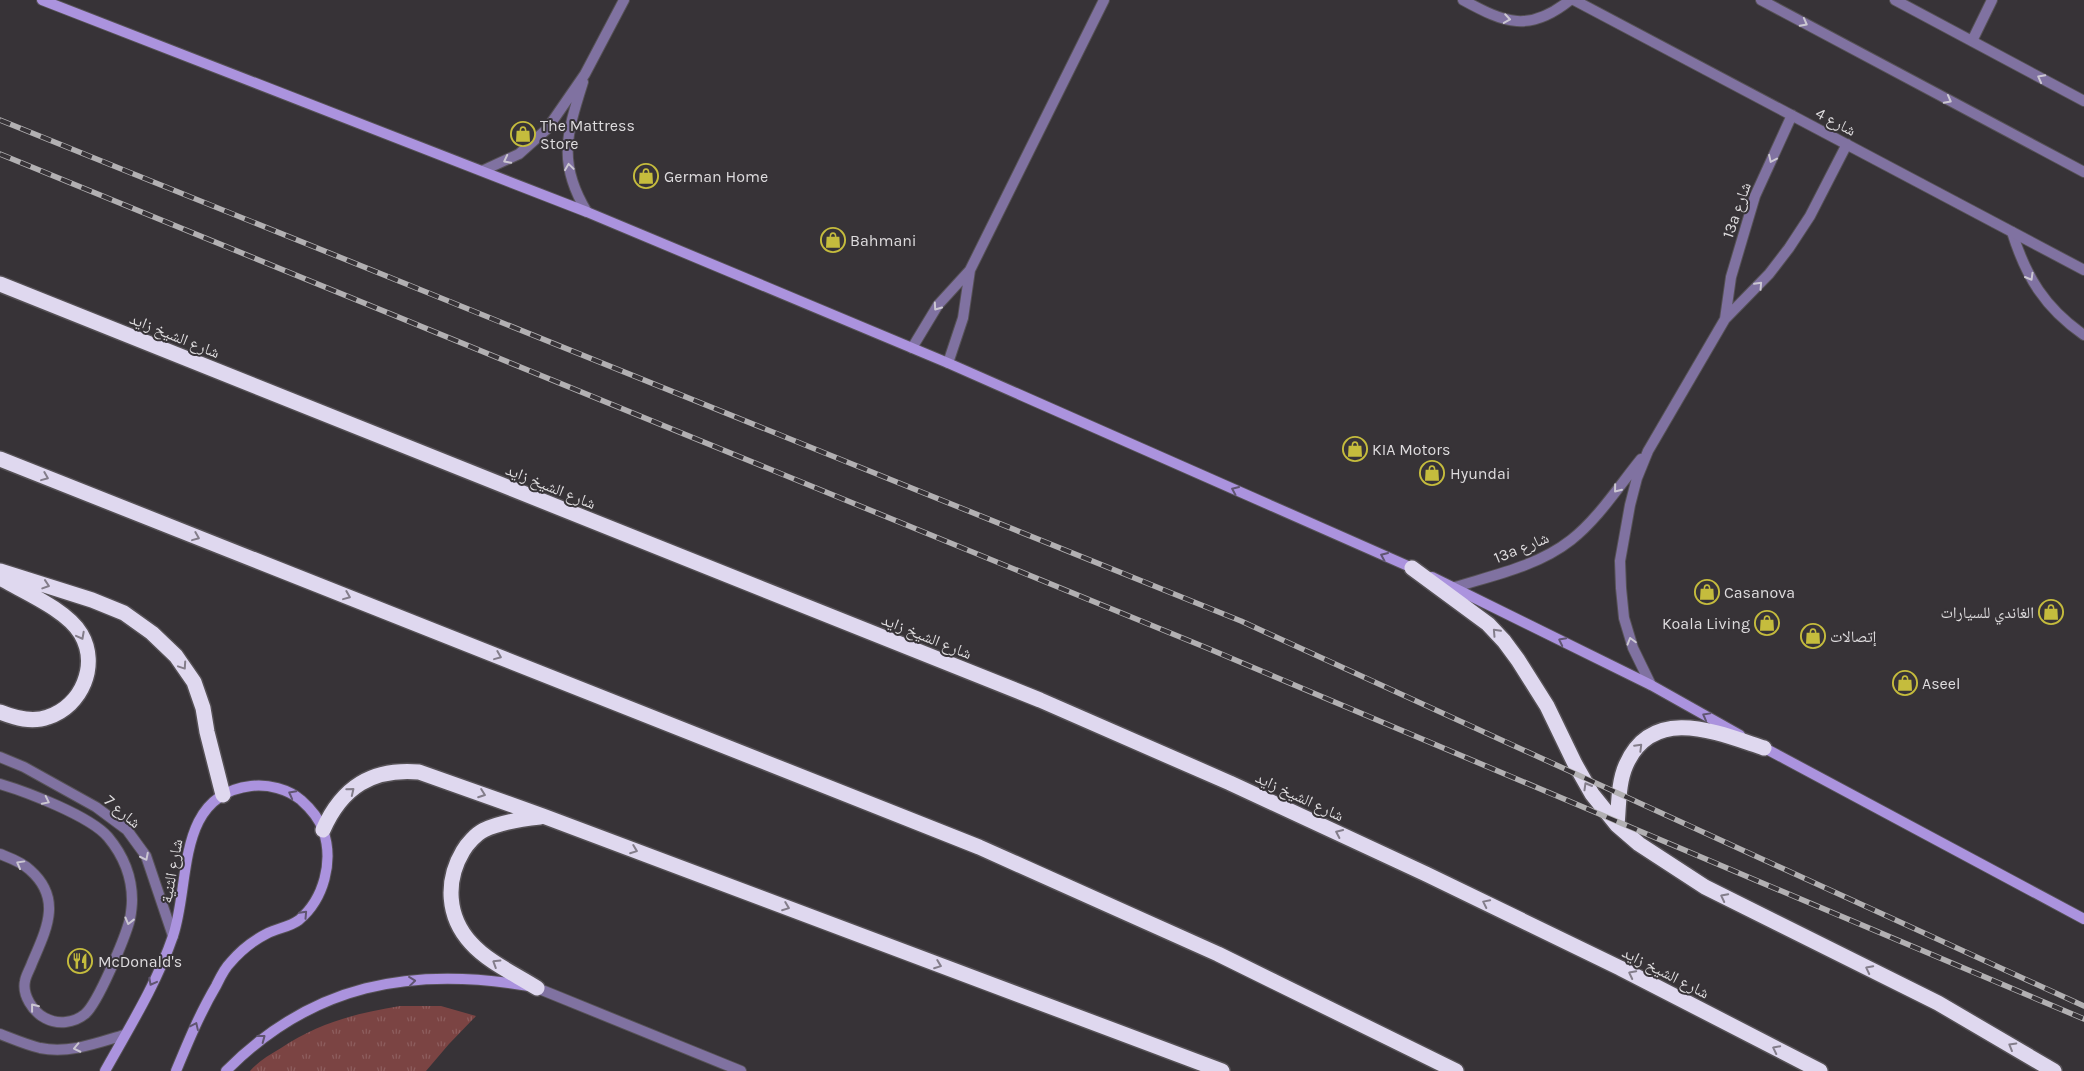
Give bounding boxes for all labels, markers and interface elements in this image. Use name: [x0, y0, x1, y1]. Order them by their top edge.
one-way arrow: [1504, 13, 1512, 24]
one-way arrow: [1799, 17, 1808, 27]
one-way arrow: [2037, 74, 2046, 84]
one-way arrow: [1943, 93, 1952, 103]
street label: شارع 4: [1812, 103, 1859, 141]
place label: The Mattress Store: [540, 116, 635, 153]
shop icon: The Mattress Store: [510, 121, 536, 147]
one-way arrow: [503, 154, 512, 164]
one-way arrow: [1767, 154, 1778, 163]
one-way arrow: [564, 163, 575, 171]
shop icon: German Home: [633, 163, 659, 189]
place label: German Home: [664, 167, 768, 186]
street label: 13a شارع: [1718, 180, 1756, 241]
shop icon: Bahmani: [820, 227, 846, 253]
place label: Bahmani: [850, 231, 917, 250]
one-way arrow: [2024, 272, 2034, 281]
one-way arrow: [1753, 281, 1762, 290]
one-way arrow: [934, 301, 943, 310]
street label: شارع الشيخ زايد: [127, 309, 223, 363]
shop icon: KIA Motors: [1342, 436, 1368, 462]
place label: KIA Motors: [1372, 440, 1450, 459]
street label: شارع الشيخ زايد: [503, 460, 599, 514]
shop icon: Hyundai: [1419, 460, 1445, 486]
place label: Hyundai: [1450, 464, 1511, 483]
one-way arrow: [40, 470, 49, 481]
one-way arrow: [1614, 483, 1623, 492]
one-way arrow: [1231, 486, 1240, 496]
street label: 13a شارع: [1491, 528, 1552, 568]
one-way arrow: [191, 530, 200, 541]
one-way arrow: [1380, 551, 1389, 562]
shop icon: Casanova: [1694, 579, 1720, 605]
one-way arrow: [42, 580, 50, 590]
place label: Casanova: [1724, 583, 1795, 602]
one-way arrow: [343, 591, 351, 601]
shop icon: الغاندي للسيارات: [2038, 599, 2064, 625]
place label: الغاندي للسيارات: [1940, 603, 2034, 625]
street label: شارع الشيخ زايد: [879, 610, 975, 664]
shop icon: Koala Living: [1754, 610, 1780, 636]
place label: Koala Living: [1662, 614, 1750, 633]
shop icon: إتصالات: [1800, 623, 1826, 649]
place label: إتصالات: [1830, 627, 1877, 647]
one-way arrow: [1493, 629, 1502, 638]
one-way arrow: [75, 631, 85, 640]
one-way arrow: [1558, 636, 1567, 647]
one-way arrow: [1626, 637, 1636, 645]
one-way arrow: [494, 651, 502, 661]
one-way arrow: [177, 661, 186, 670]
shop icon: Aseel: [1892, 670, 1918, 696]
place label: Aseel: [1922, 674, 1961, 693]
one-way arrow: [1703, 712, 1712, 722]
one-way arrow: [1633, 744, 1642, 753]
street label: شارع الشيخ زايد: [1252, 768, 1347, 826]
one-way arrow: [1584, 783, 1594, 792]
one-way arrow: [477, 788, 485, 798]
one-way arrow: [345, 789, 354, 797]
street label: شارع 7: [100, 791, 145, 833]
one-way arrow: [288, 791, 297, 801]
one-way arrow: [41, 795, 50, 805]
one-way arrow: [1335, 829, 1344, 840]
street label: شارع الثنية: [157, 838, 187, 905]
one-way arrow: [629, 844, 638, 854]
one-way arrow: [139, 852, 149, 861]
one-way arrow: [16, 860, 25, 870]
one-way arrow: [1720, 893, 1729, 903]
one-way arrow: [1482, 899, 1491, 909]
one-way arrow: [781, 901, 790, 912]
one-way arrow: [298, 911, 307, 920]
one-way arrow: [124, 917, 135, 925]
street label: شارع الشيخ زايد: [1619, 942, 1713, 1003]
restaurant icon: McDonald's: [67, 948, 93, 974]
place label: McDonald's: [98, 952, 182, 971]
one-way arrow: [933, 958, 942, 969]
one-way arrow: [492, 959, 501, 969]
one-way arrow: [1865, 965, 1874, 975]
one-way arrow: [1628, 970, 1637, 980]
one-way arrow: [408, 976, 416, 987]
one-way arrow: [148, 977, 158, 986]
one-way arrow: [31, 1004, 39, 1013]
one-way arrow: [188, 1022, 199, 1031]
one-way arrow: [256, 1036, 265, 1044]
one-way arrow: [73, 1042, 82, 1052]
one-way arrow: [2009, 1042, 2018, 1052]
one-way arrow: [1772, 1045, 1781, 1055]

